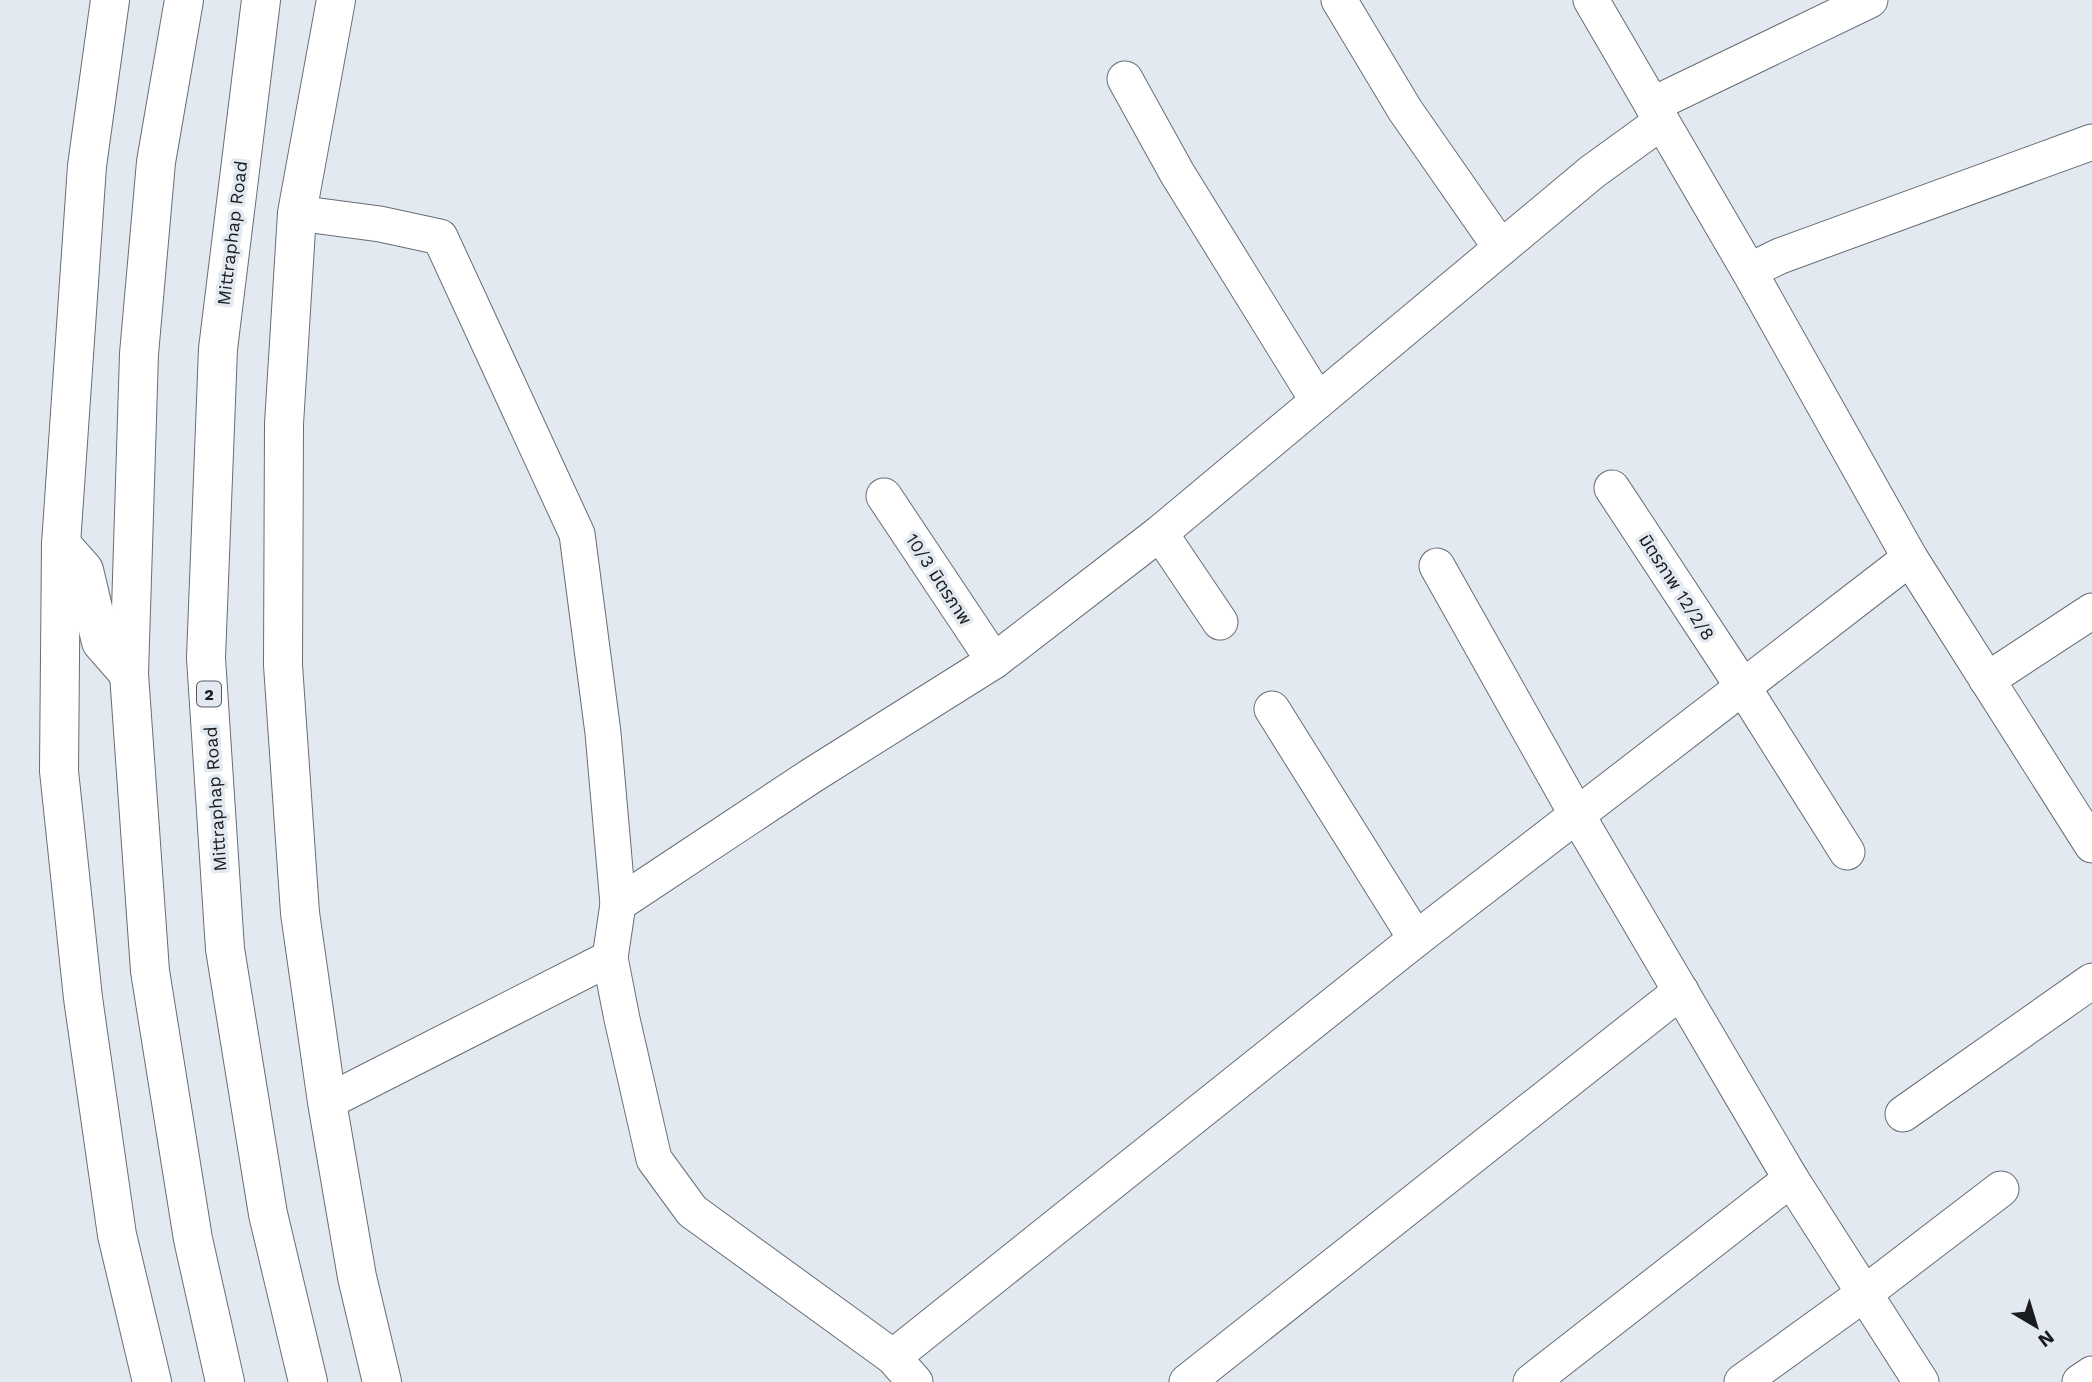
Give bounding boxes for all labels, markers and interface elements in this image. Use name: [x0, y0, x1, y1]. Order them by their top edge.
street label: Mittraphap Road: [213, 160, 251, 306]
street label: 10/3 มิตรภาพ: [902, 529, 976, 629]
street label: มิตรภาพ 12/2/8: [1635, 530, 1719, 644]
road number: 2: [197, 681, 221, 706]
street label: Mittraphap Road: [199, 726, 231, 872]
north arrow: [2001, 1291, 2071, 1361]
text: N: [2034, 1326, 2059, 1352]

